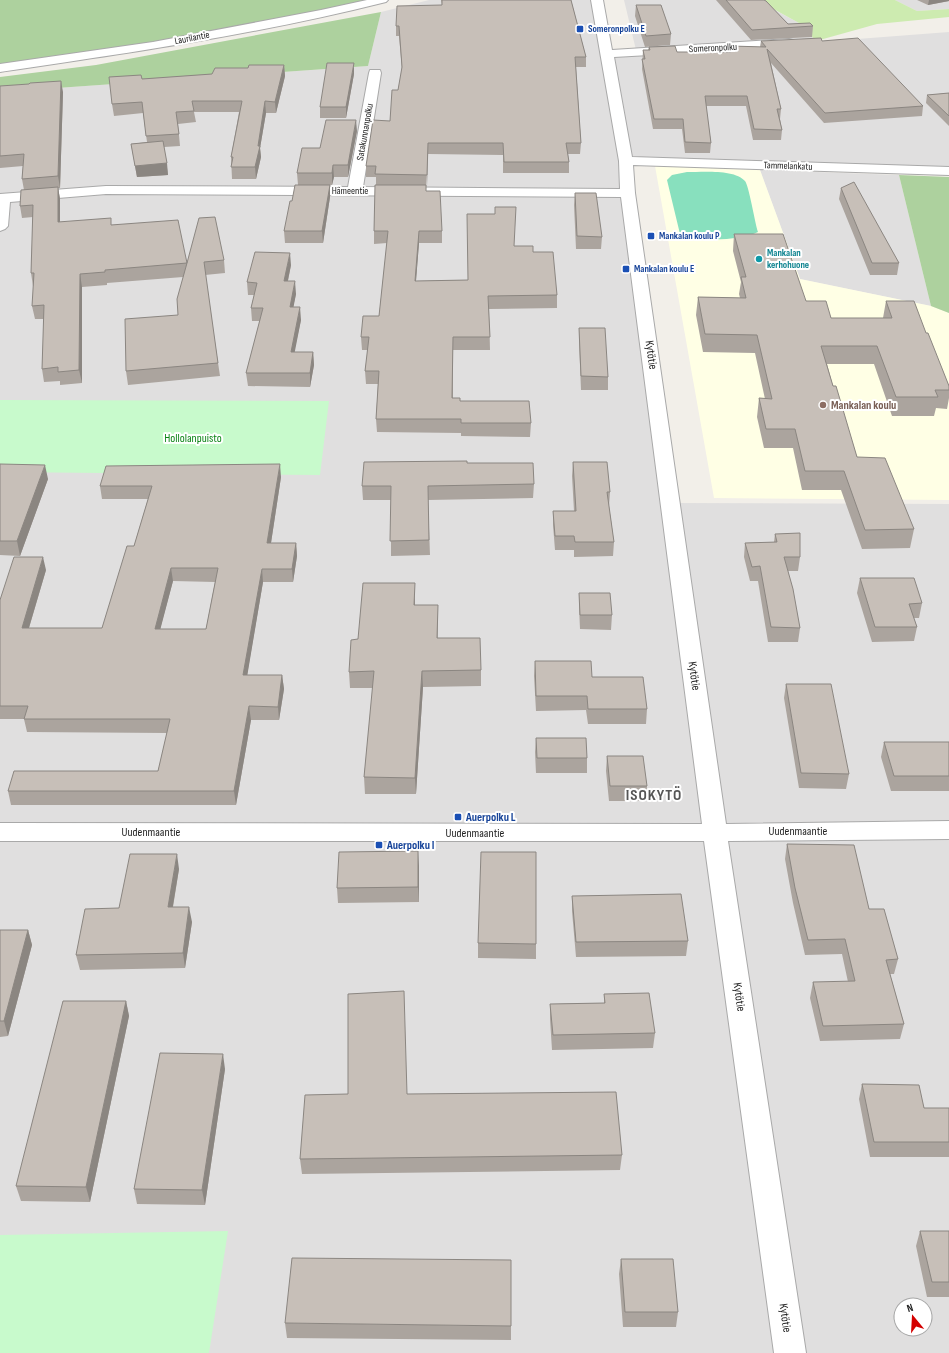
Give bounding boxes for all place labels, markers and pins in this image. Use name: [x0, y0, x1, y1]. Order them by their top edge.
place label: Someronpolku E: [588, 23, 645, 35]
marker: Someronpolku E: [575, 24, 585, 34]
place label: Mankalan koulu P: [659, 230, 720, 242]
marker: Mankalan koulu P: [646, 231, 656, 241]
place label: Mankalan kerhohuone: [767, 247, 809, 271]
marker: Mankalan kerhohuone: [754, 254, 764, 264]
place label: Mankalan koulu E: [634, 263, 694, 275]
marker: Mankalan koulu E: [621, 264, 631, 274]
place label: Mankalan koulu: [831, 398, 896, 413]
marker: Mankalan koulu: [818, 400, 828, 410]
place label: Auerpolku L: [465, 810, 516, 825]
marker: Auerpolku L: [453, 812, 463, 822]
place label: Auerpolku I: [386, 838, 434, 853]
marker: Auerpolku I: [374, 840, 384, 850]

